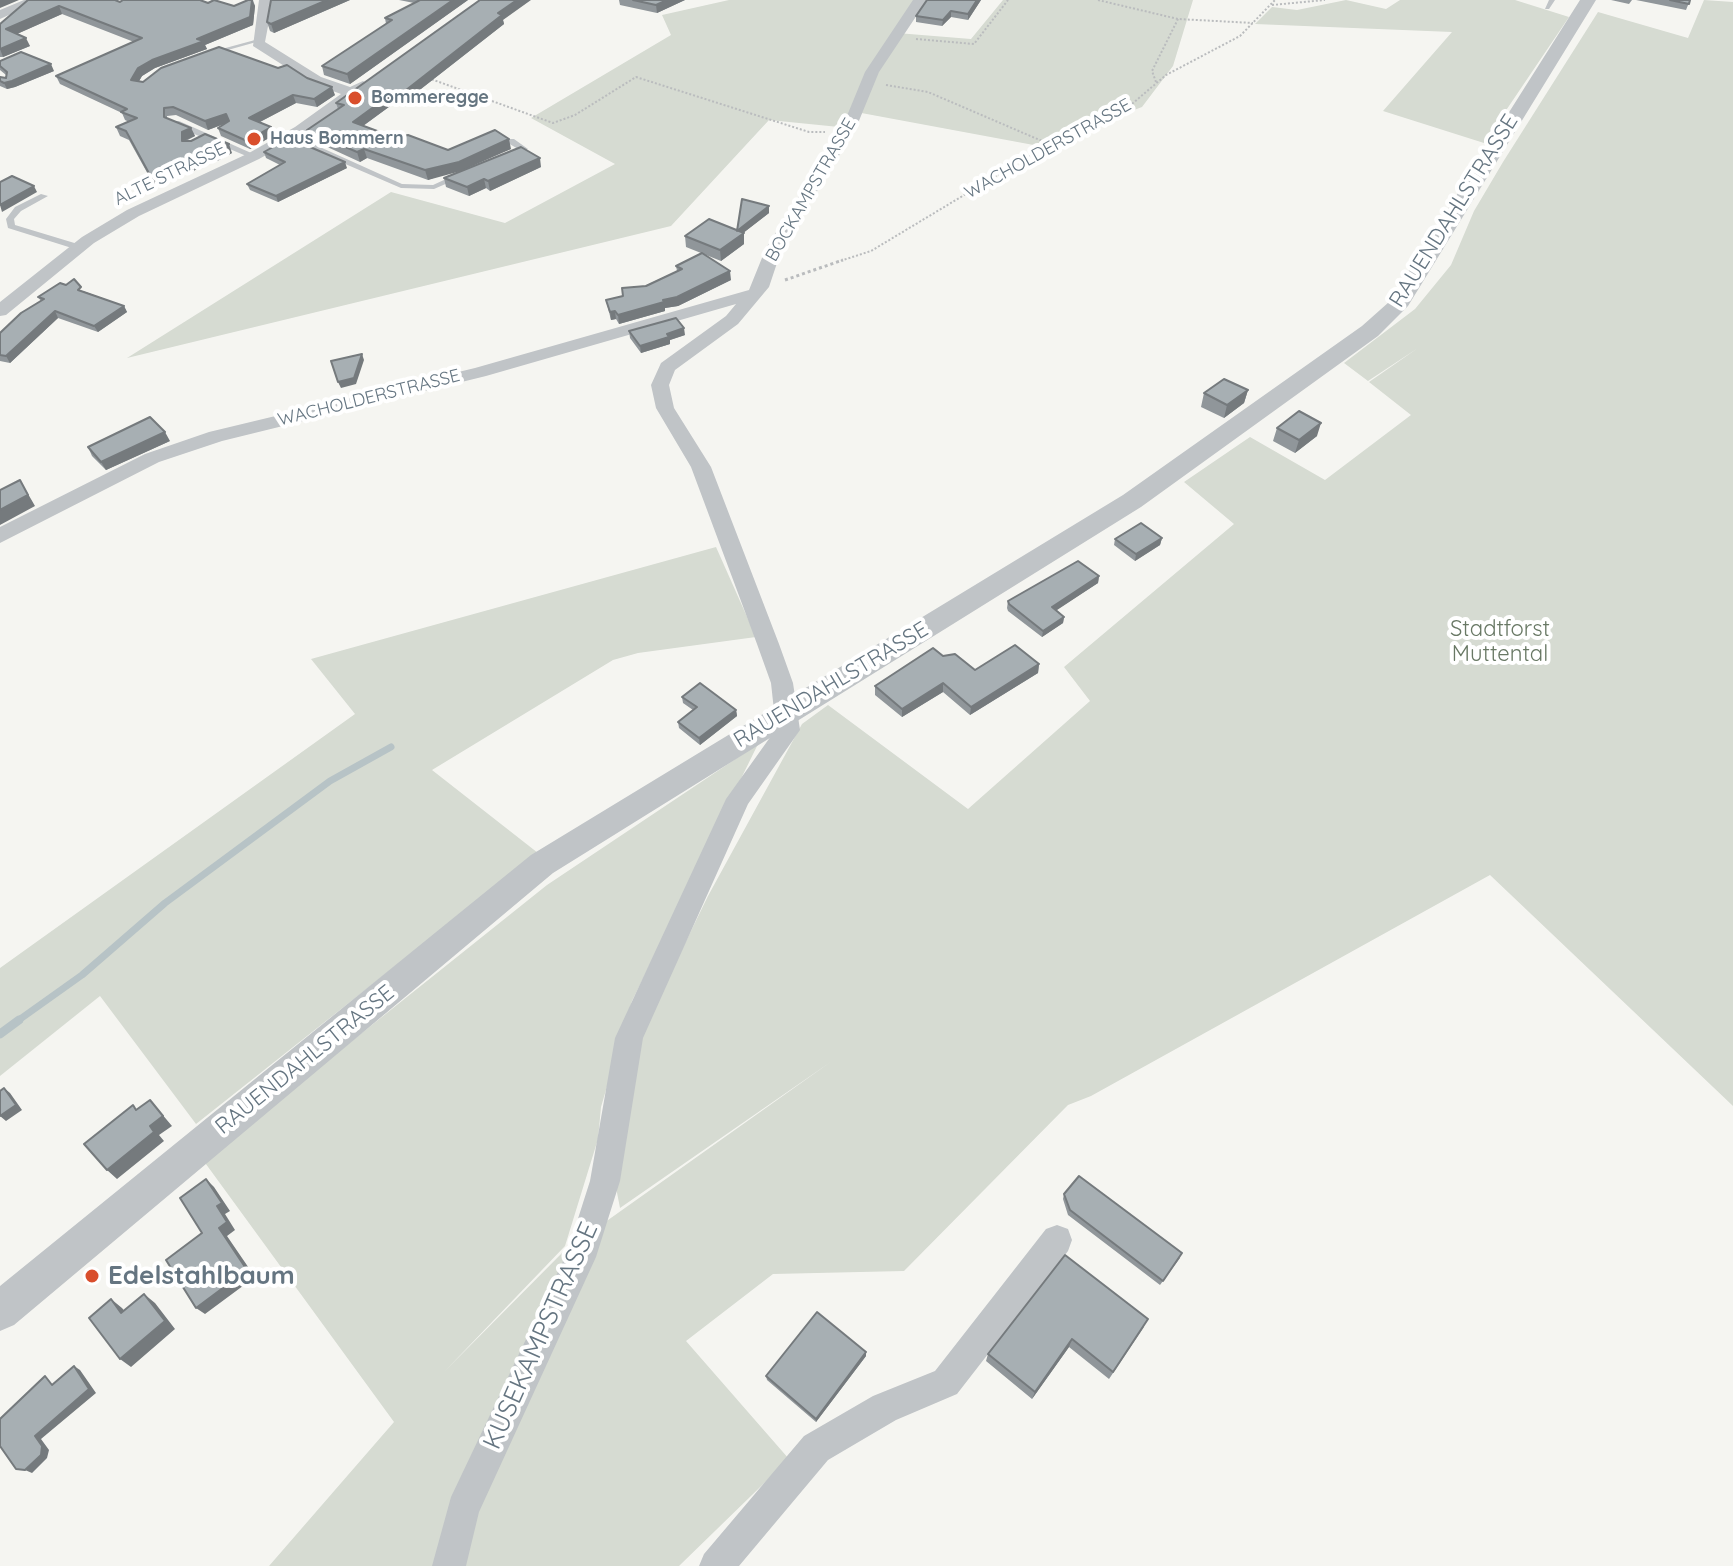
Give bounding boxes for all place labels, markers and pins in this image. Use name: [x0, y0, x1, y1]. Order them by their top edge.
place label: Bommeregge: [371, 87, 489, 109]
marker: Bommeregge: [346, 89, 364, 107]
place label: Haus Bommern: [270, 128, 404, 150]
marker: Haus Bommern: [245, 130, 263, 148]
place label: Edelstahlbaum: [108, 1260, 295, 1292]
marker: Edelstahlbaum: [83, 1267, 101, 1285]

